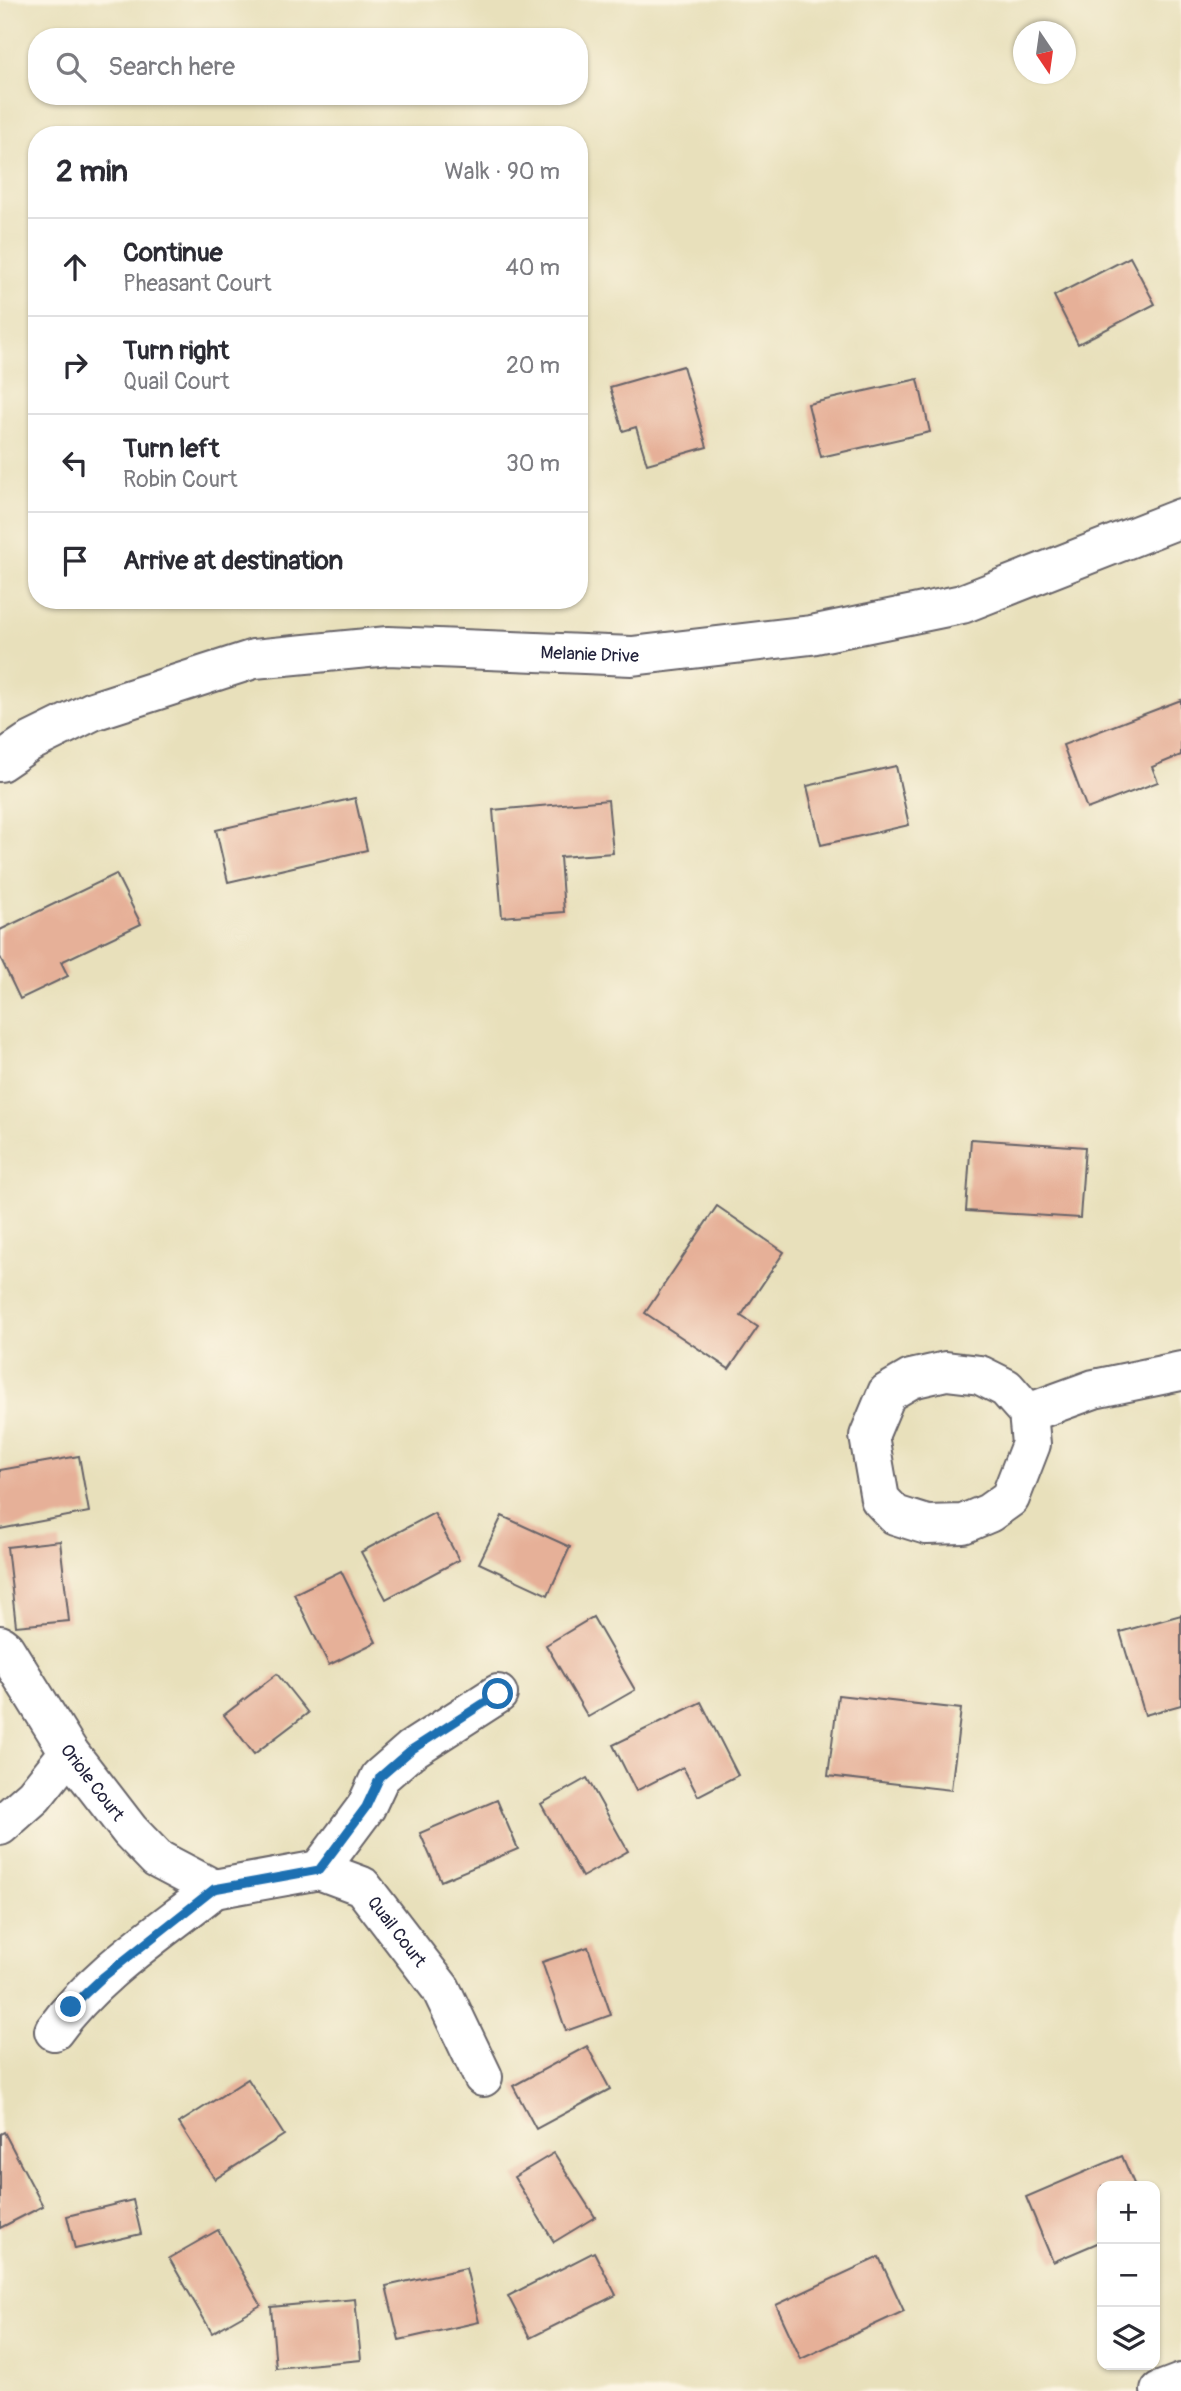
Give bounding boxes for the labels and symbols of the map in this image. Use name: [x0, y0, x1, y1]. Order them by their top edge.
north arrow: [1013, 21, 1076, 84]
street label: Melanie Drive: [540, 641, 640, 668]
route start: [482, 1678, 513, 1709]
street label: Oriole Court: [55, 1740, 130, 1826]
street label: Quail Court: [362, 1892, 431, 1973]
route end: [55, 1991, 86, 2022]

